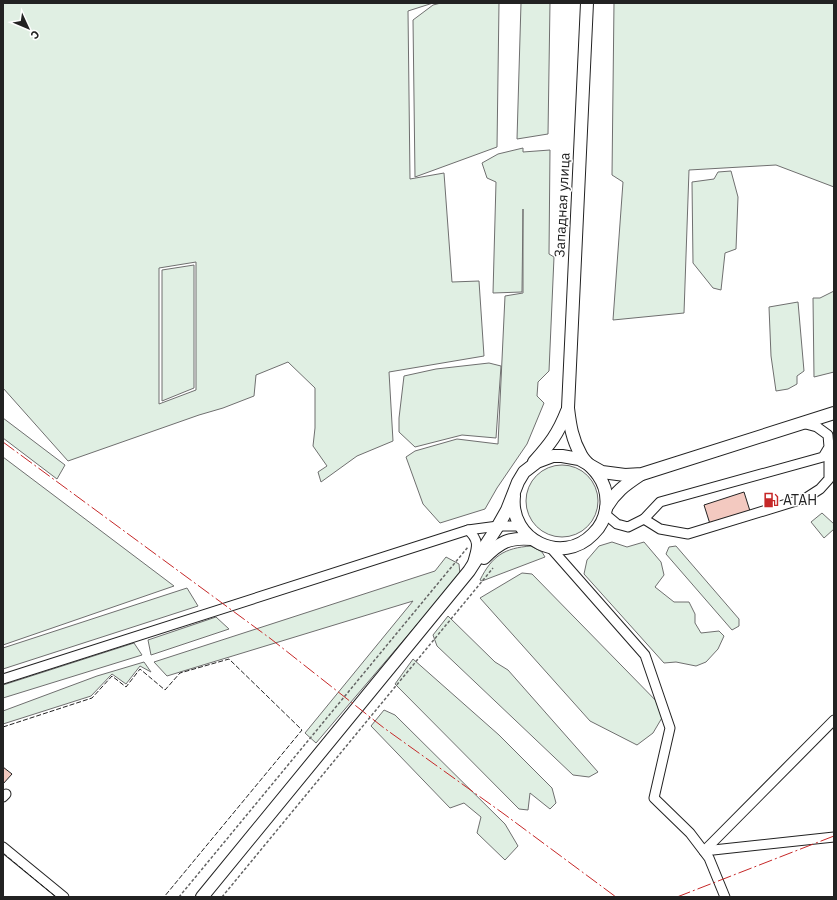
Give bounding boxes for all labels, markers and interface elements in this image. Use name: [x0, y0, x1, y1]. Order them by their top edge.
north arrow: [8, 8, 48, 48]
text: С: [28, 28, 43, 42]
street label: Западная улица: [550, 151, 574, 258]
fuel station icon: АТАН: [762, 491, 780, 509]
place label: АТАН: [783, 491, 817, 509]

